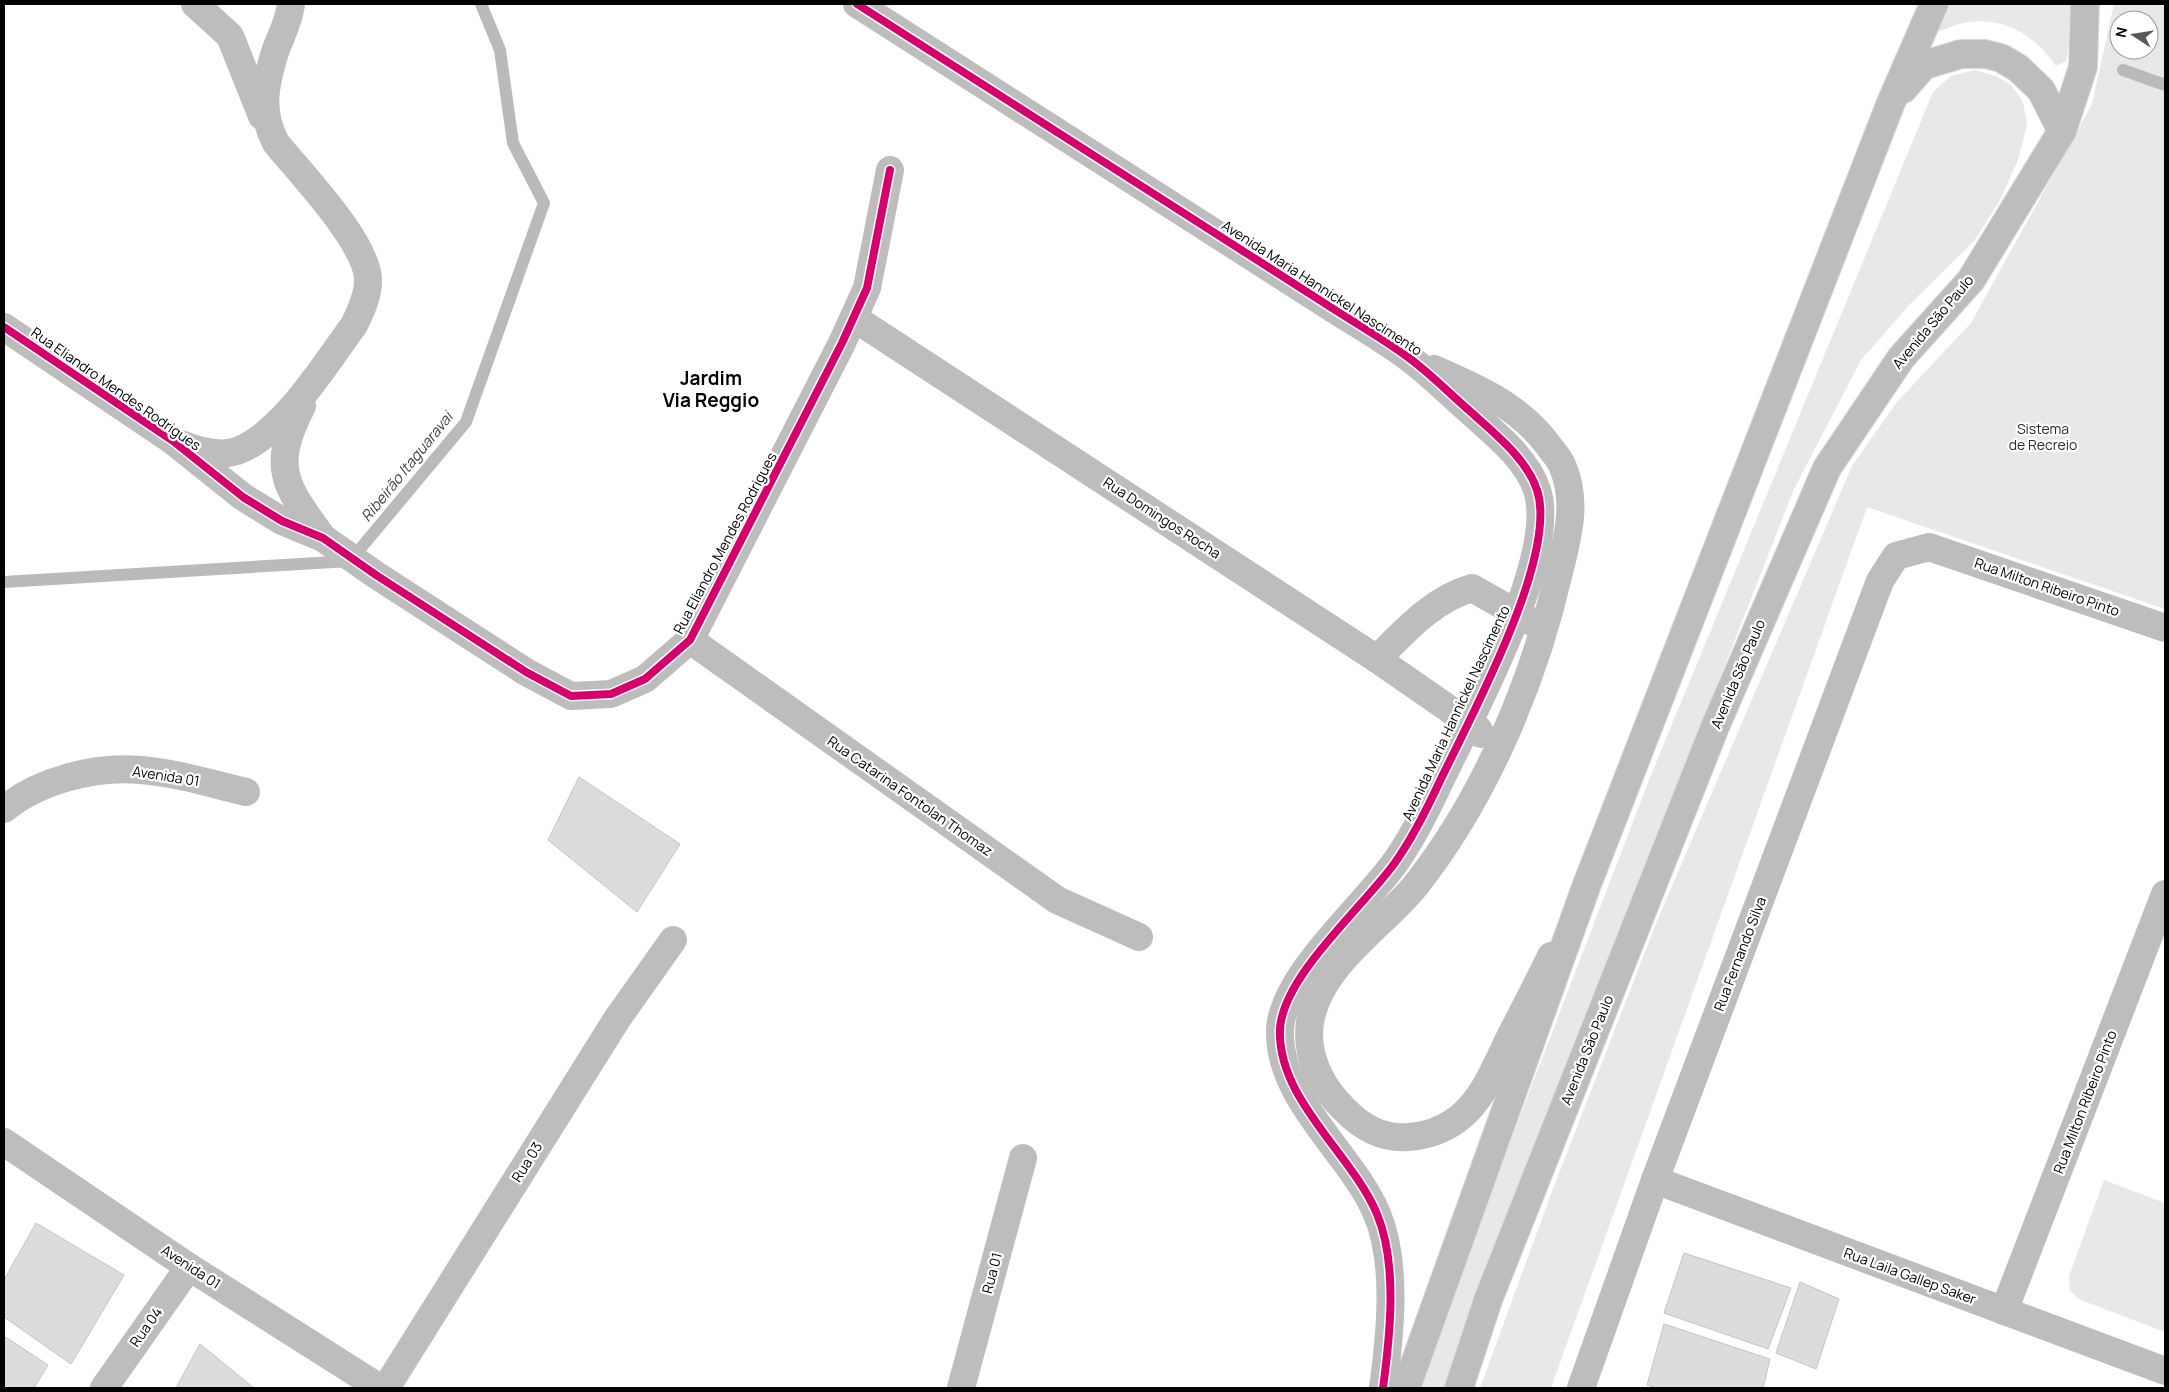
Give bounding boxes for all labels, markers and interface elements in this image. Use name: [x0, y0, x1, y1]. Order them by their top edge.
north arrow: [2109, 10, 2159, 60]
text: N: [2110, 25, 2131, 39]
street label: Avenida Maria Hannickel Nascimento: [1218, 216, 1426, 360]
street label: Avenida São Paulo: [1888, 271, 1977, 373]
street label: Rua Eliandro Mendes Rodrigues: [28, 323, 205, 455]
district label: Jardim Via Reggio: [663, 365, 759, 413]
water label: Ribeirão Itaguaravai: [356, 405, 459, 526]
park label: Sistema de Recreio: [2009, 419, 2077, 454]
street label: Rua Eliandro Mendes Rodrigues: [669, 449, 781, 637]
street label: Rua Domingos Rocha: [1100, 472, 1225, 563]
street label: Rua Milton Ribeiro Pinto: [1972, 553, 2122, 620]
street label: Avenida Maria Hannickel Nascimento: [1397, 602, 1514, 823]
street label: Avenida São Paulo: [1706, 616, 1769, 731]
street label: Rua Catarina Fontolan Thomaz: [824, 731, 997, 860]
street label: Avenida 01: [131, 761, 201, 790]
street label: Rua Fernando Silva: [1709, 894, 1770, 1014]
street label: Avenida São Paulo: [1556, 992, 1617, 1108]
street label: Rua Milton Ribeiro Pinto: [2048, 1027, 2121, 1176]
street label: Rua 03: [507, 1138, 546, 1185]
street label: Avenida 01: [158, 1240, 225, 1293]
street label: Rua Laila Gallep Saker: [1841, 1243, 1979, 1308]
street label: Rua 01: [977, 1250, 1006, 1295]
street label: Rua 04: [125, 1303, 166, 1350]

